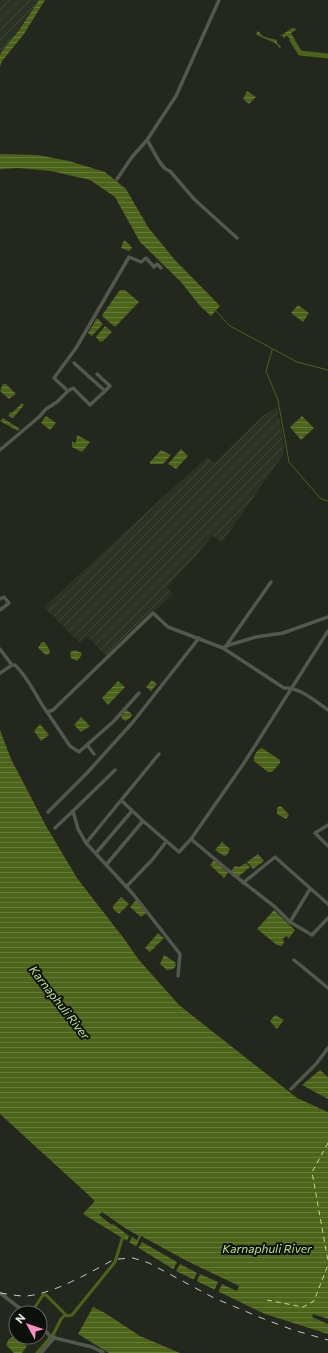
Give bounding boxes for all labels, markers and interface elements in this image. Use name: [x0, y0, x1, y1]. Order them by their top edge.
water label: Karnaphuli River: [27, 962, 94, 1043]
water label: Karnaphuli River: [222, 1241, 313, 1255]
north arrow: [8, 1305, 48, 1345]
text: N: [12, 1311, 28, 1326]

